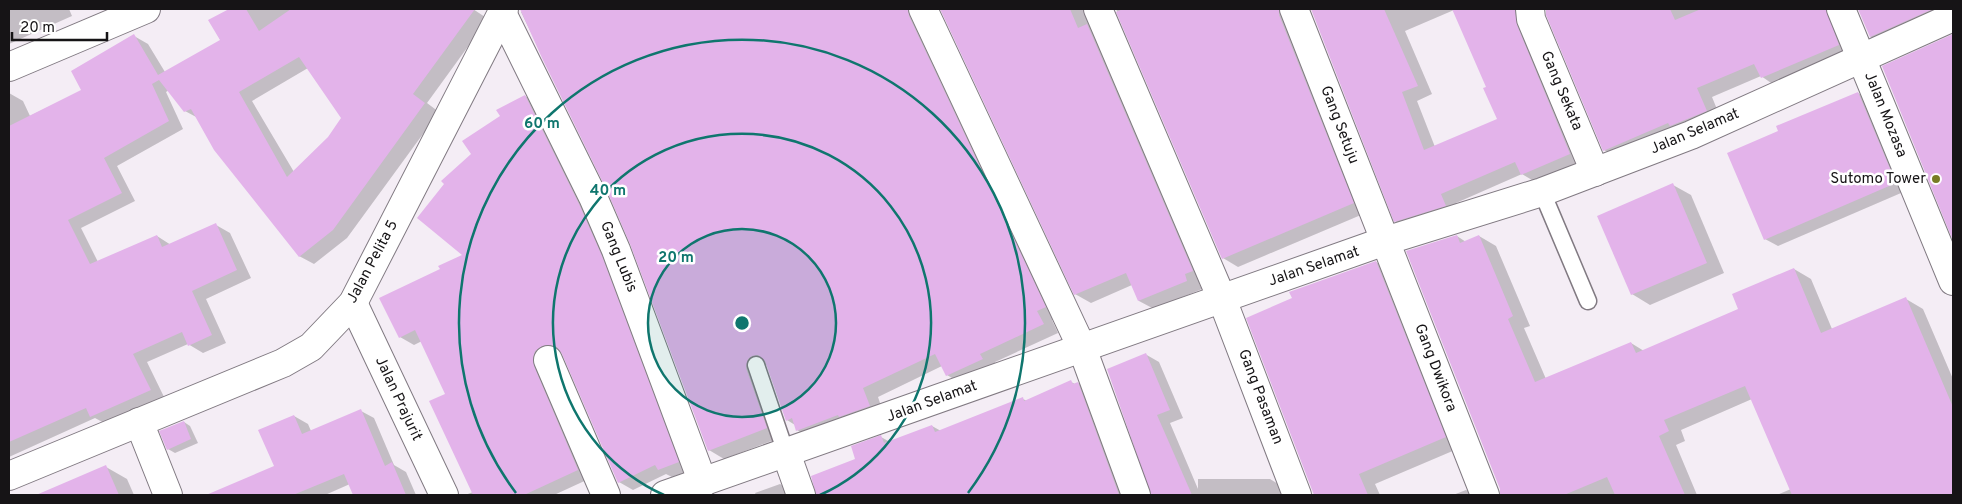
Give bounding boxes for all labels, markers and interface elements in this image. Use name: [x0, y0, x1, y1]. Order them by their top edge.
scale bar: [12, 10, 108, 42]
text: 20 m: [20, 19, 55, 38]
street label: Gang Sekata: [1536, 48, 1586, 134]
street label: Jalan Mozasa: [1859, 69, 1911, 161]
street label: Gang Setuju: [1315, 83, 1363, 167]
street label: Jalan Selamat: [1648, 105, 1742, 159]
text: 60 m: [524, 115, 560, 134]
place label: Sutomo Tower: [1830, 170, 1926, 189]
marker: Sutomo Tower: [1930, 173, 1942, 185]
text: 40 m: [590, 182, 626, 201]
street label: Jalan Pelita 5: [343, 217, 403, 307]
street label: Gang Lubis: [595, 219, 641, 295]
street label: Jalan Selamat: [1266, 243, 1362, 291]
text: 20 m: [658, 249, 694, 268]
centre of rings: [733, 314, 751, 332]
street label: Gang Dwikora: [1409, 321, 1461, 415]
street label: Gang Pasaman: [1233, 347, 1287, 447]
street label: Jalan Prajurit: [370, 354, 426, 444]
street label: Jalan Selamat: [884, 377, 980, 427]

